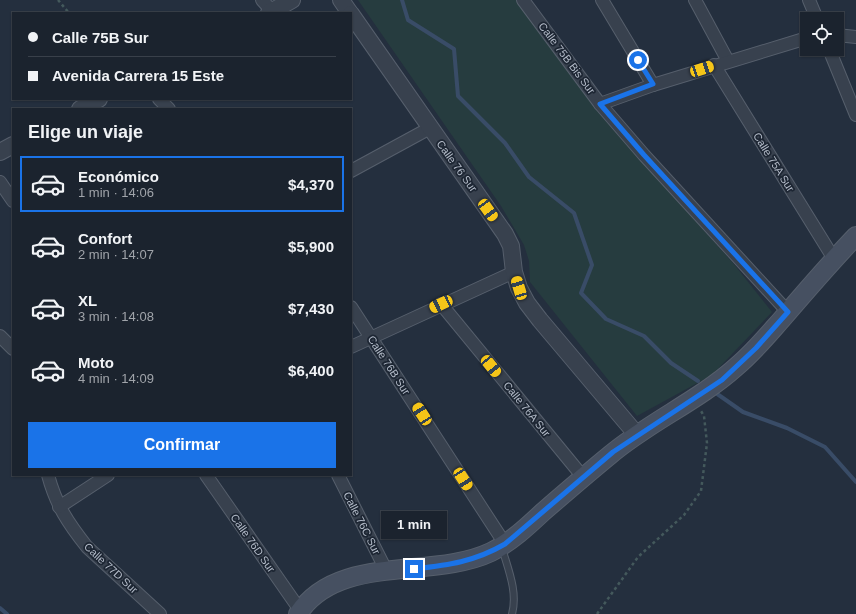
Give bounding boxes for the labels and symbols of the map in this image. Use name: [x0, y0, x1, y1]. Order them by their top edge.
street label: Calle 75B Bis Sur: [536, 20, 598, 96]
route start: [629, 51, 647, 69]
car: [689, 60, 715, 78]
street label: Calle 75A Sur: [751, 130, 797, 194]
street label: Calle 76 Sur: [434, 138, 480, 194]
car: [476, 197, 500, 223]
car: [510, 275, 528, 301]
car: [428, 293, 454, 315]
street label: Calle 76B Sur: [365, 333, 413, 397]
car: [479, 353, 503, 379]
street label: Calle 76A Sur: [501, 379, 553, 439]
car: [410, 401, 434, 427]
car: [451, 466, 475, 492]
street label: Calle 76C Sur: [341, 490, 383, 557]
callout: 1 min: [381, 511, 447, 539]
street label: Calle 76D Sur: [228, 512, 278, 575]
street label: Calle 77D Sur: [82, 540, 140, 596]
route end: [405, 560, 423, 578]

